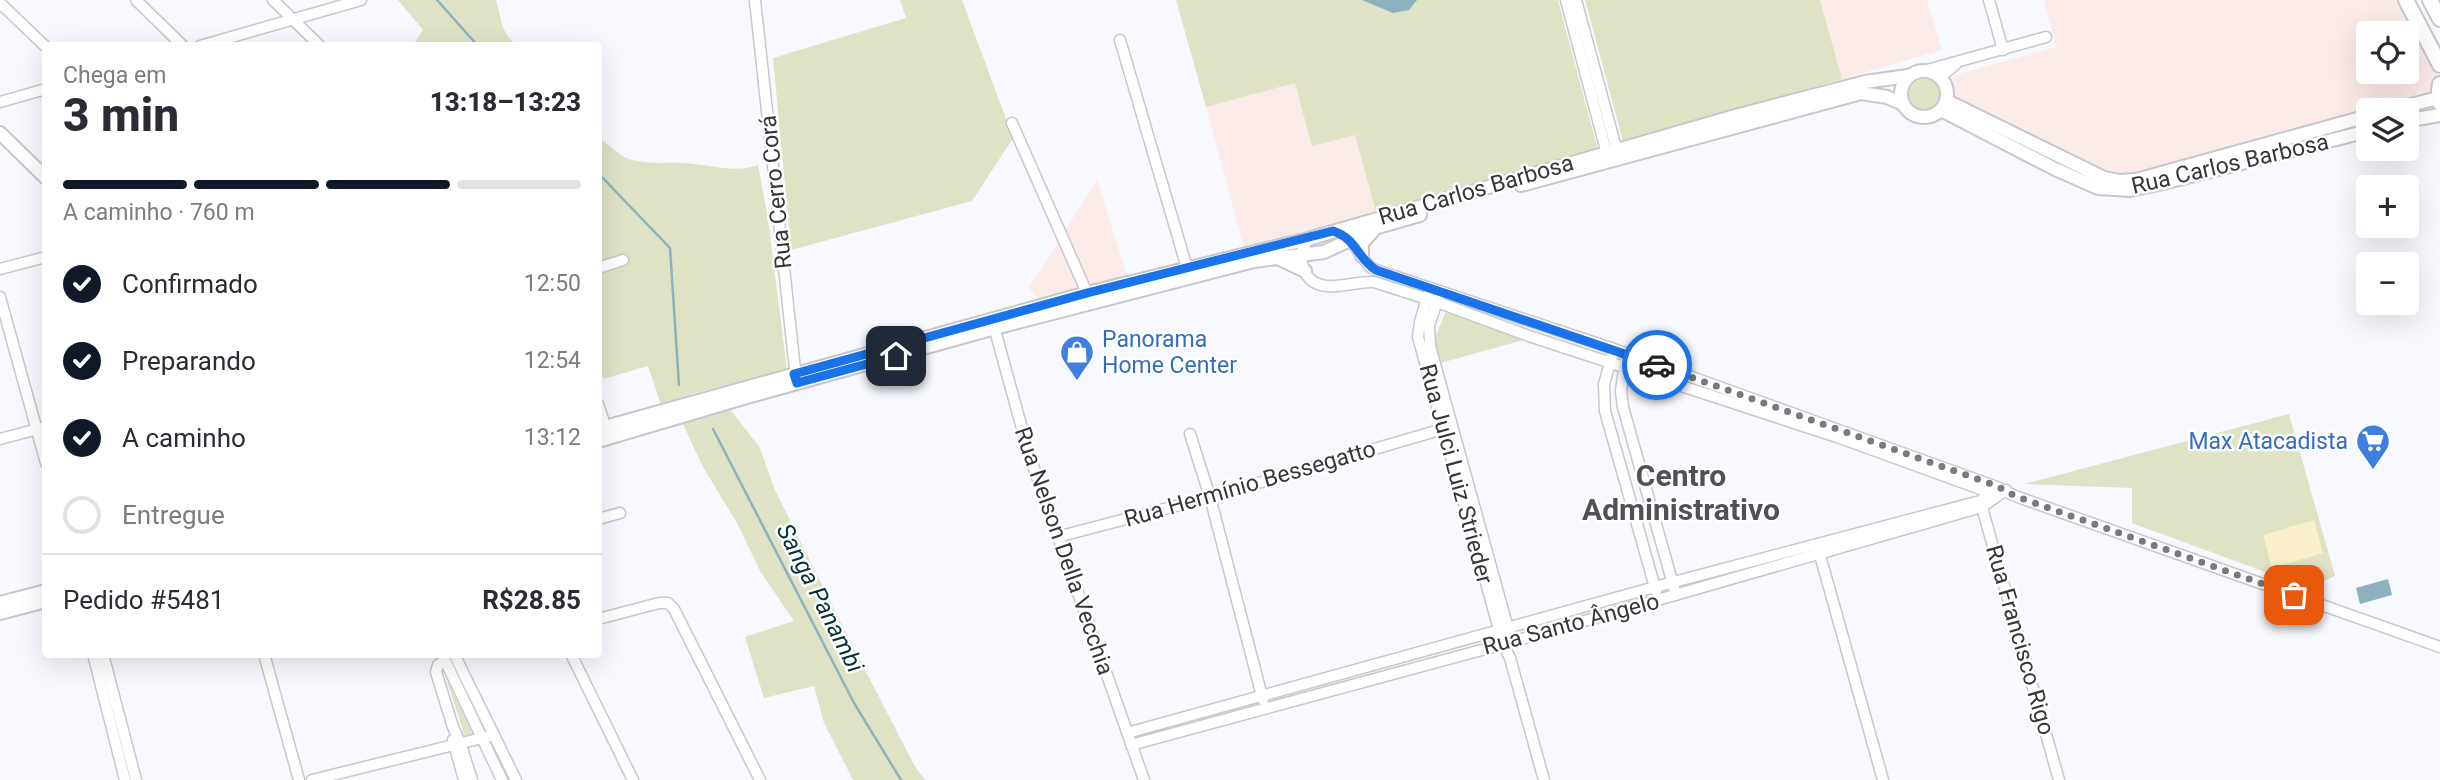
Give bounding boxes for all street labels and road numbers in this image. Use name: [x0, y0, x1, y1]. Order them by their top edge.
street label: Rua Cerro Corá: [755, 114, 797, 270]
street label: Rua Carlos Barbosa: [2129, 128, 2331, 200]
street label: Rua Carlos Barbosa: [1375, 149, 1577, 231]
street label: Rua Julci Luiz Strieder: [1414, 361, 1498, 587]
street label: Rua Nelson Della Vecchia: [1009, 423, 1119, 679]
street label: Rua Hermínio Bessegatto: [1121, 435, 1379, 533]
street label: Rua Francisco Rigo: [1980, 542, 2060, 738]
street label: Rua Santo Ângelo: [1480, 586, 1662, 661]

